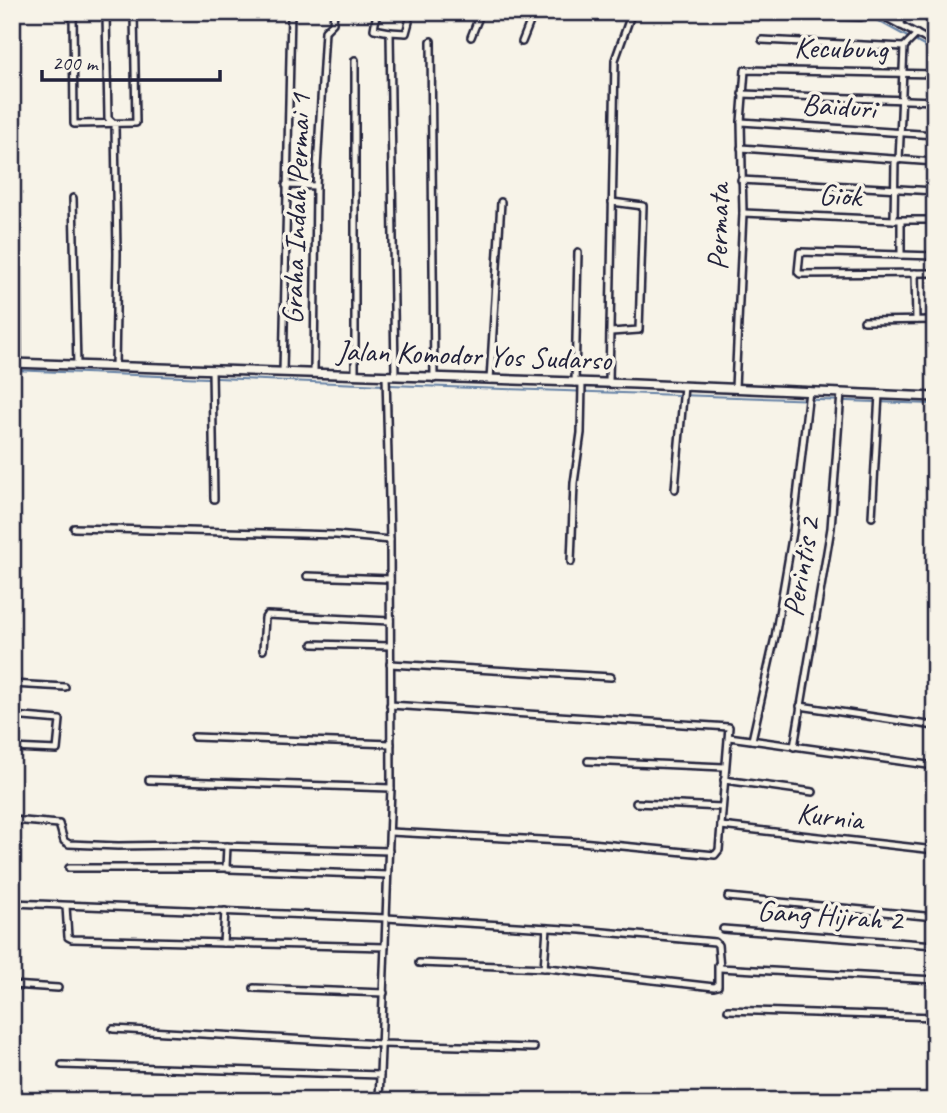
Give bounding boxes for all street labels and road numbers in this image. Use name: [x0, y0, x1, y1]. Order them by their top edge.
street label: Kecubung: [794, 28, 889, 68]
street label: Baiduri: [801, 84, 880, 128]
street label: Graha Indah Permai 1: [273, 92, 319, 325]
street label: Giok: [818, 175, 864, 215]
street label: Permata: [698, 181, 738, 271]
street label: Jalan Komodor Yos Sudarso: [334, 331, 613, 379]
street label: Perintis 2: [774, 512, 829, 619]
street label: Kurnia: [795, 794, 868, 839]
street label: Gang Hijrah 2: [756, 891, 906, 939]

